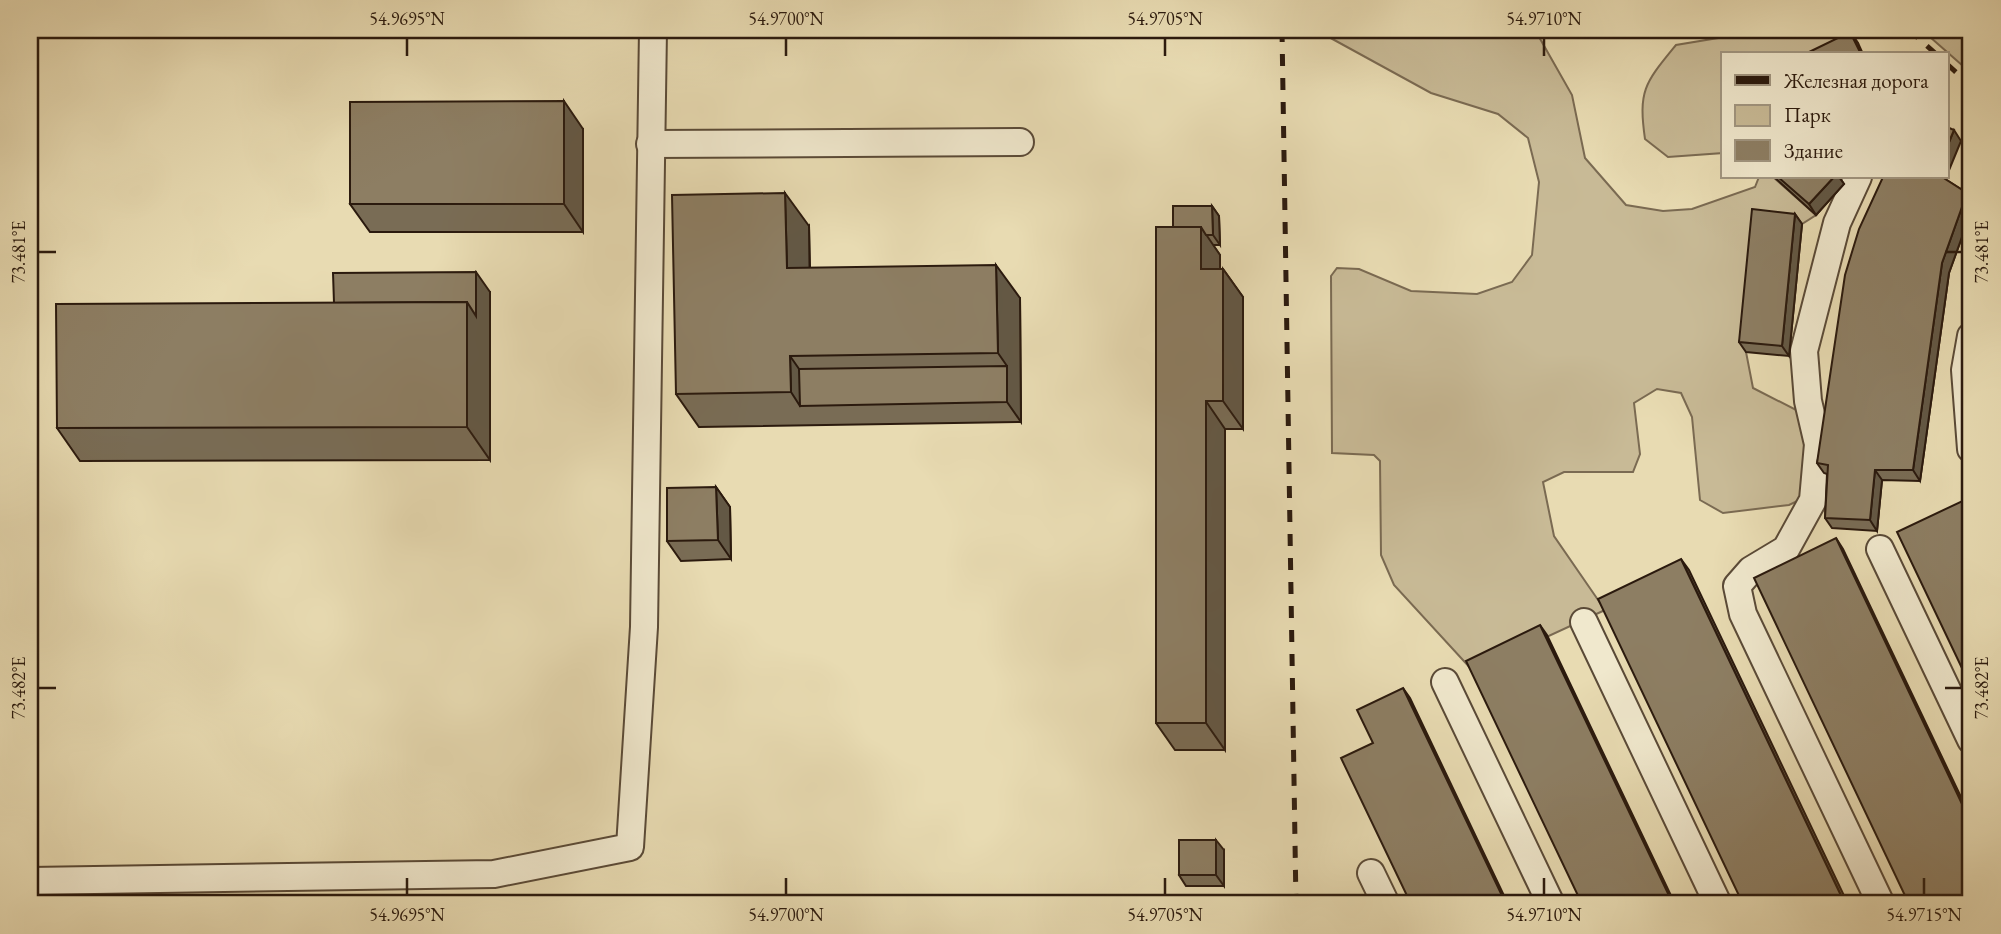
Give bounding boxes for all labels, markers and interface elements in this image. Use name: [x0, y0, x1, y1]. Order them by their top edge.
text: 54.9695°N: [369, 7, 445, 30]
text: 54.9700°N: [748, 7, 824, 30]
text: 54.9705°N: [1127, 7, 1203, 30]
text: 54.9710°N: [1506, 7, 1582, 30]
legend: [1721, 52, 1948, 178]
text: Железная дорога: [1783, 67, 1929, 94]
text: Парк: [1784, 101, 1831, 128]
text: Здание: [1784, 137, 1843, 164]
text: 73.481°E: [7, 221, 30, 283]
text: 73.481°E: [1970, 221, 1993, 283]
text: 73.482°E: [7, 657, 30, 719]
text: 73.482°E: [1970, 657, 1993, 719]
text: 54.9695°N: [369, 903, 445, 926]
text: 54.9700°N: [748, 903, 824, 926]
text: 54.9705°N: [1127, 903, 1203, 926]
text: 54.9710°N: [1506, 903, 1582, 926]
text: 54.9715°N: [1886, 903, 1962, 926]

